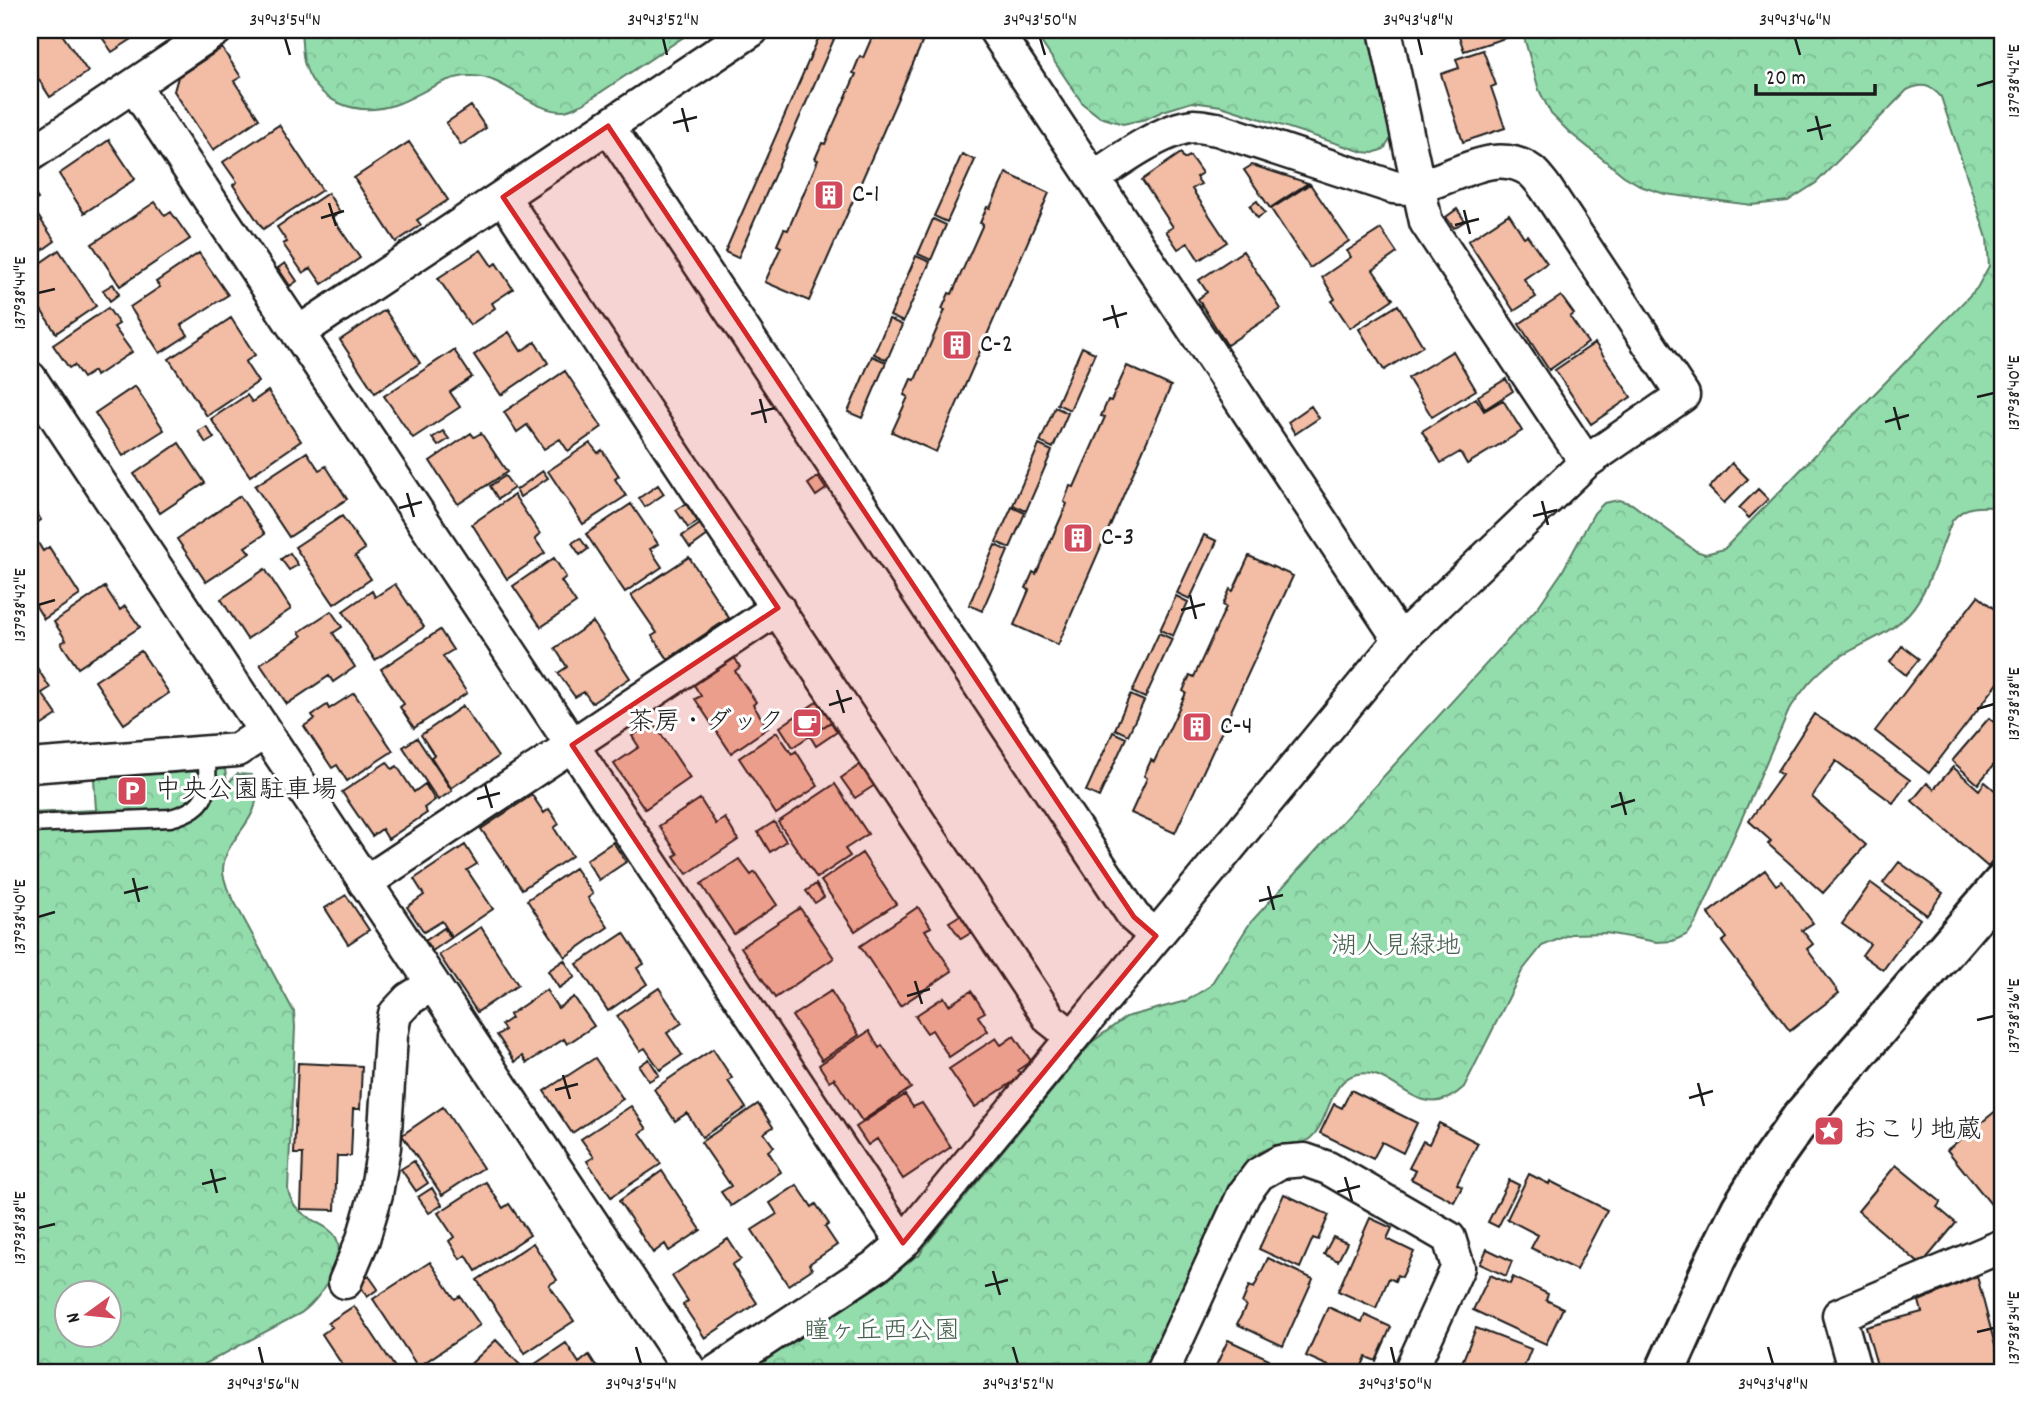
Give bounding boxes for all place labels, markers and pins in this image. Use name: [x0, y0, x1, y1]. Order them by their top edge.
place label: C-1: [852, 177, 879, 214]
building icon: C-1: [812, 178, 846, 212]
place label: C-2: [980, 327, 1013, 364]
building icon: C-2: [940, 328, 974, 362]
place label: C-3: [1101, 520, 1134, 557]
building icon: C-3: [1061, 521, 1095, 555]
place label: 茶房・ダック: [628, 705, 784, 742]
cafe icon: 茶房・ダック: [790, 706, 824, 740]
place label: C-4: [1220, 709, 1253, 746]
building icon: C-4: [1180, 710, 1214, 744]
place label: 中央公園駐車場: [155, 773, 337, 810]
parking icon: 中央公園駐車場: [115, 774, 149, 808]
place label: おこり地蔵: [1852, 1113, 1982, 1150]
place icon: おこり地蔵: [1812, 1114, 1846, 1148]

